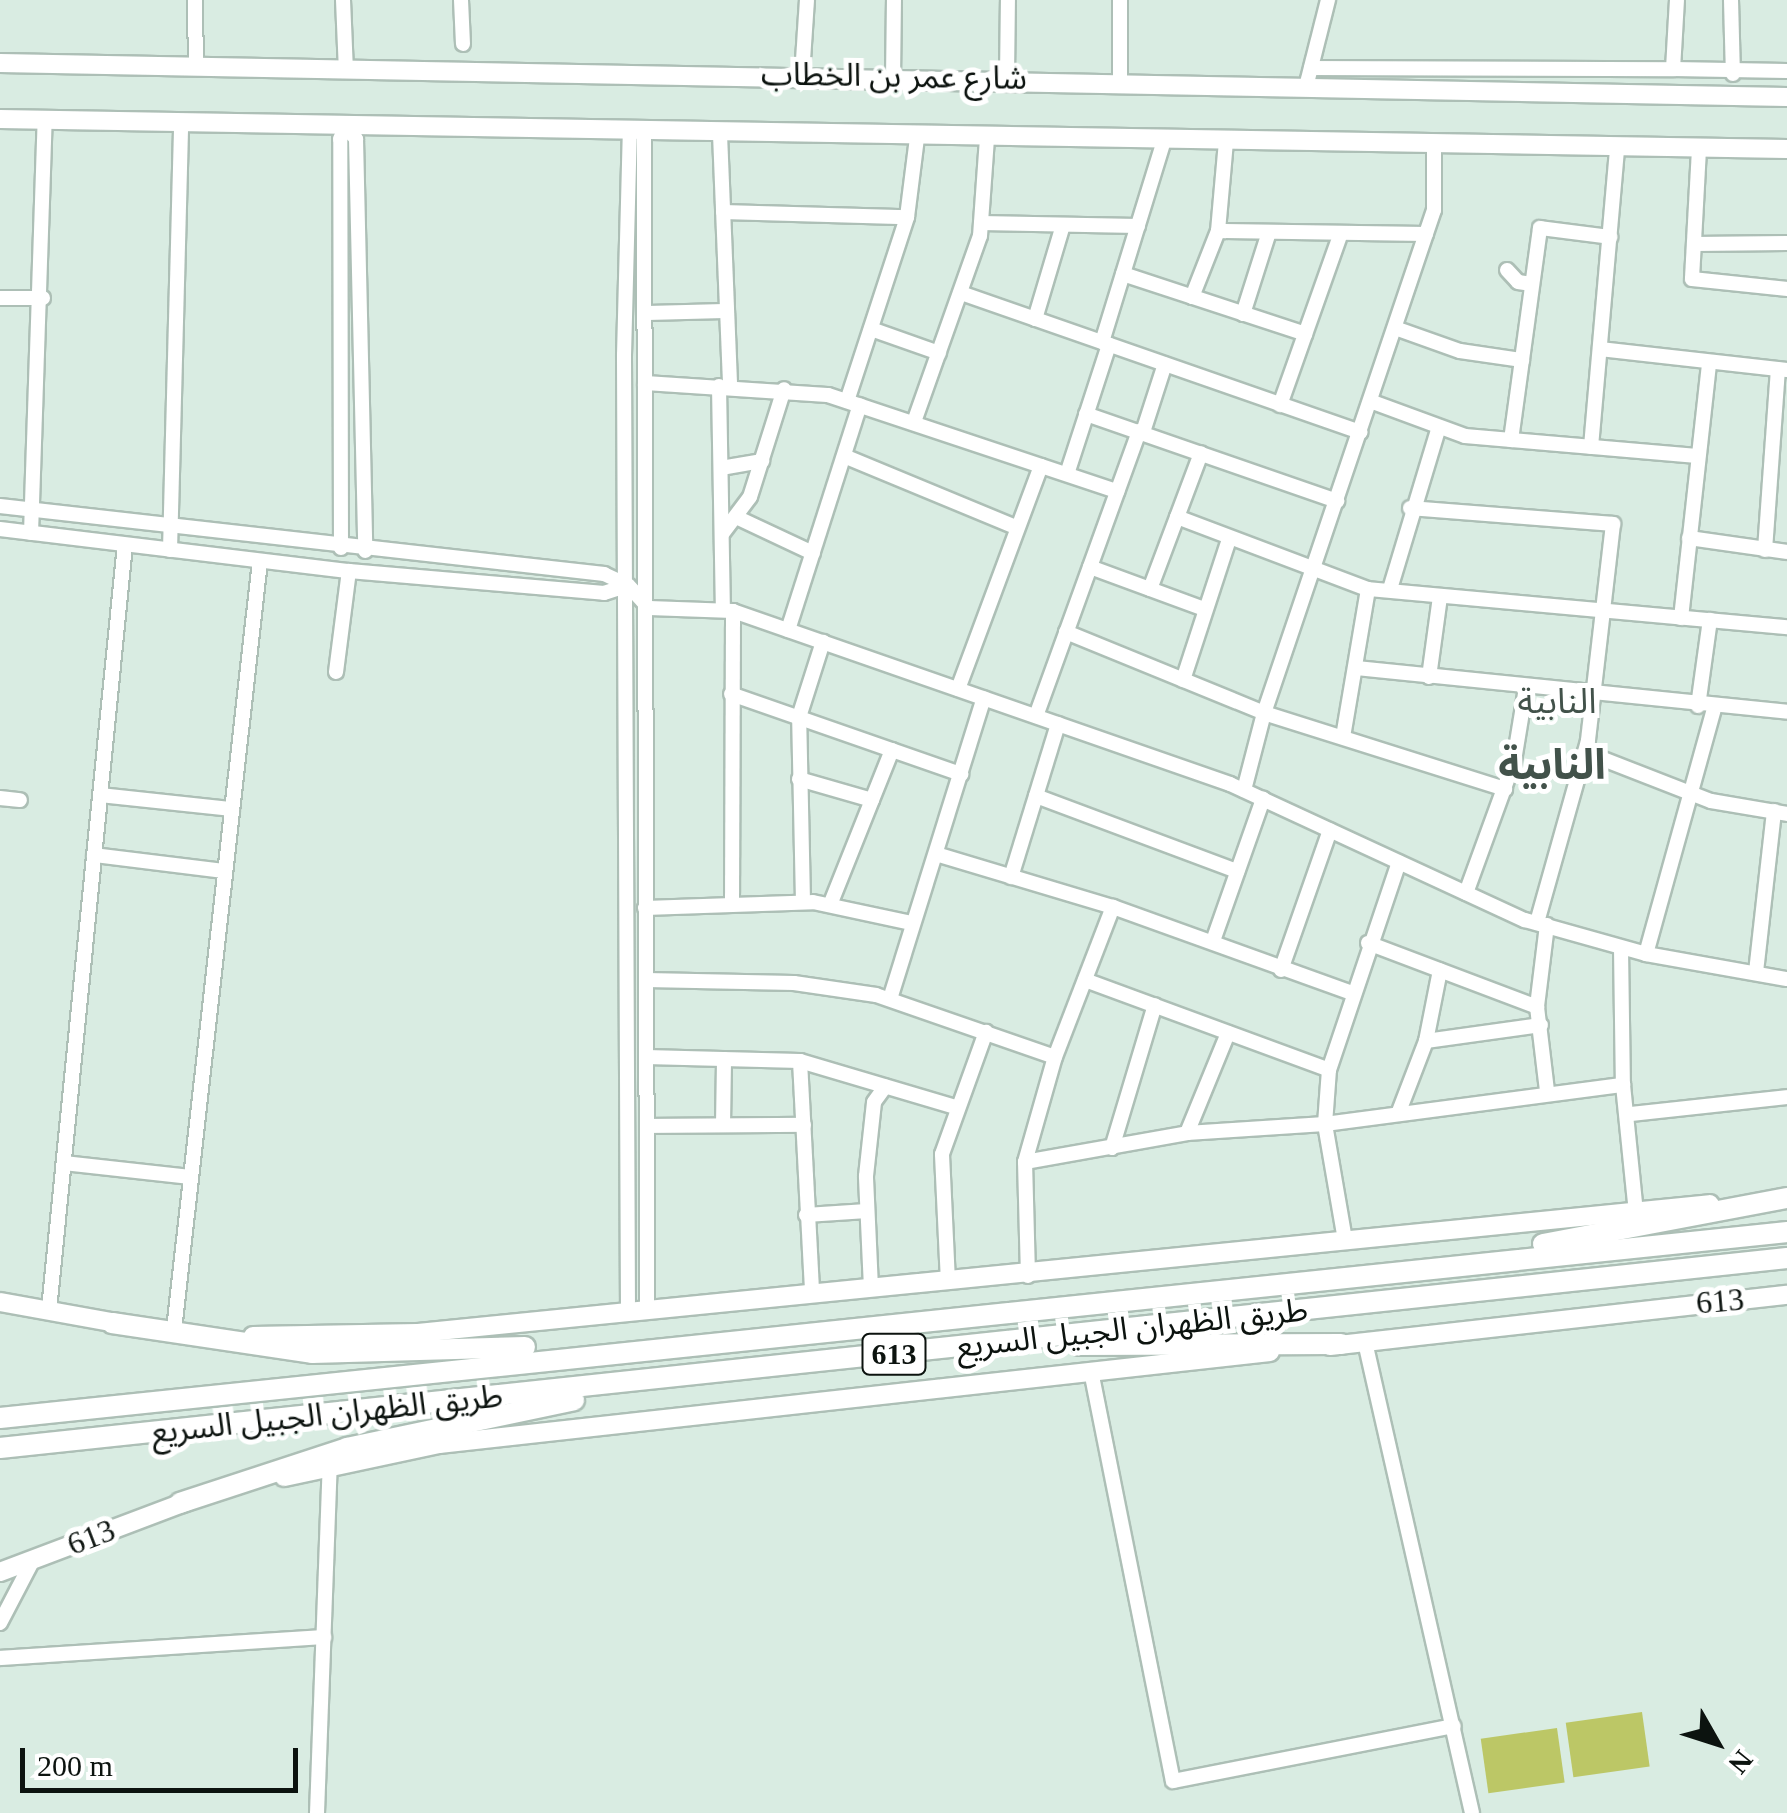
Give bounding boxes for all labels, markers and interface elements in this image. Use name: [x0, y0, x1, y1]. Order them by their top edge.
street label: شارع عمر بن الخطاب: [761, 54, 1027, 98]
district label: النابية: [1517, 681, 1597, 723]
district label: النابية: [1498, 740, 1606, 790]
street label: 613: [1694, 1280, 1746, 1322]
street label: طريق الظهران الجبيل السريع: [954, 1290, 1310, 1366]
road number: 613: [862, 1329, 926, 1379]
street label: طريق الظهران الجبيل السريع: [149, 1376, 505, 1452]
street label: 613: [62, 1510, 120, 1564]
north arrow: [1667, 1693, 1767, 1793]
scale bar: [25, 1728, 302, 1790]
text: N: [1722, 1745, 1759, 1780]
text: 200 m: [37, 1749, 113, 1782]

